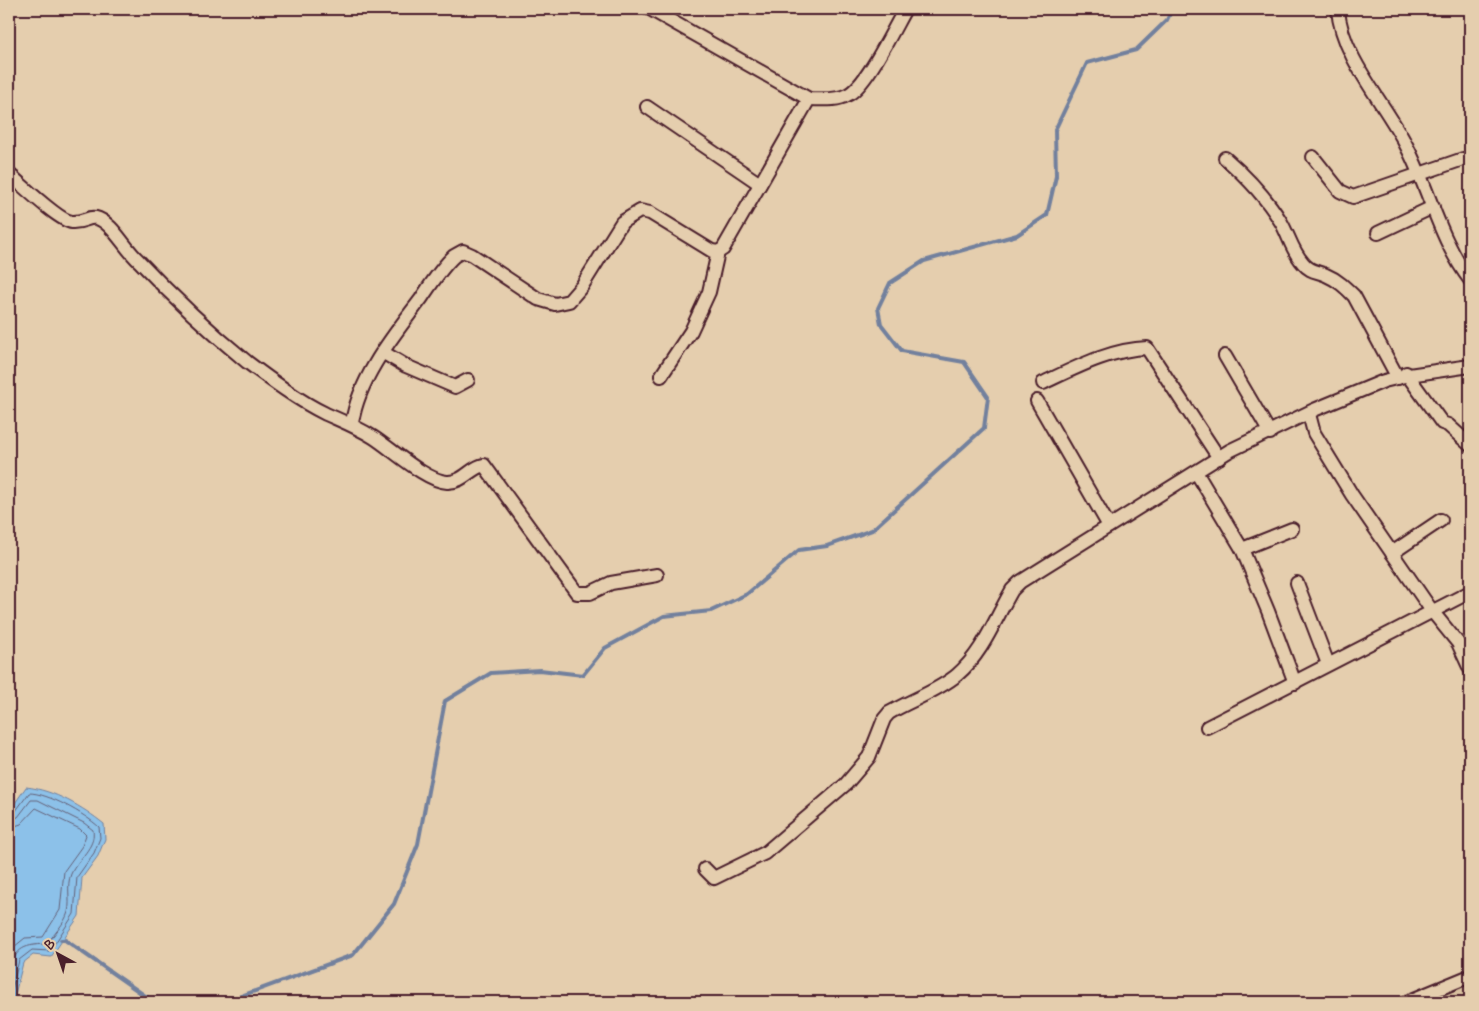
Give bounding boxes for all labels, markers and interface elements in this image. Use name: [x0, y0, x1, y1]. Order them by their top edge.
north arrow: [32, 928, 82, 978]
text: B: [41, 935, 60, 955]

